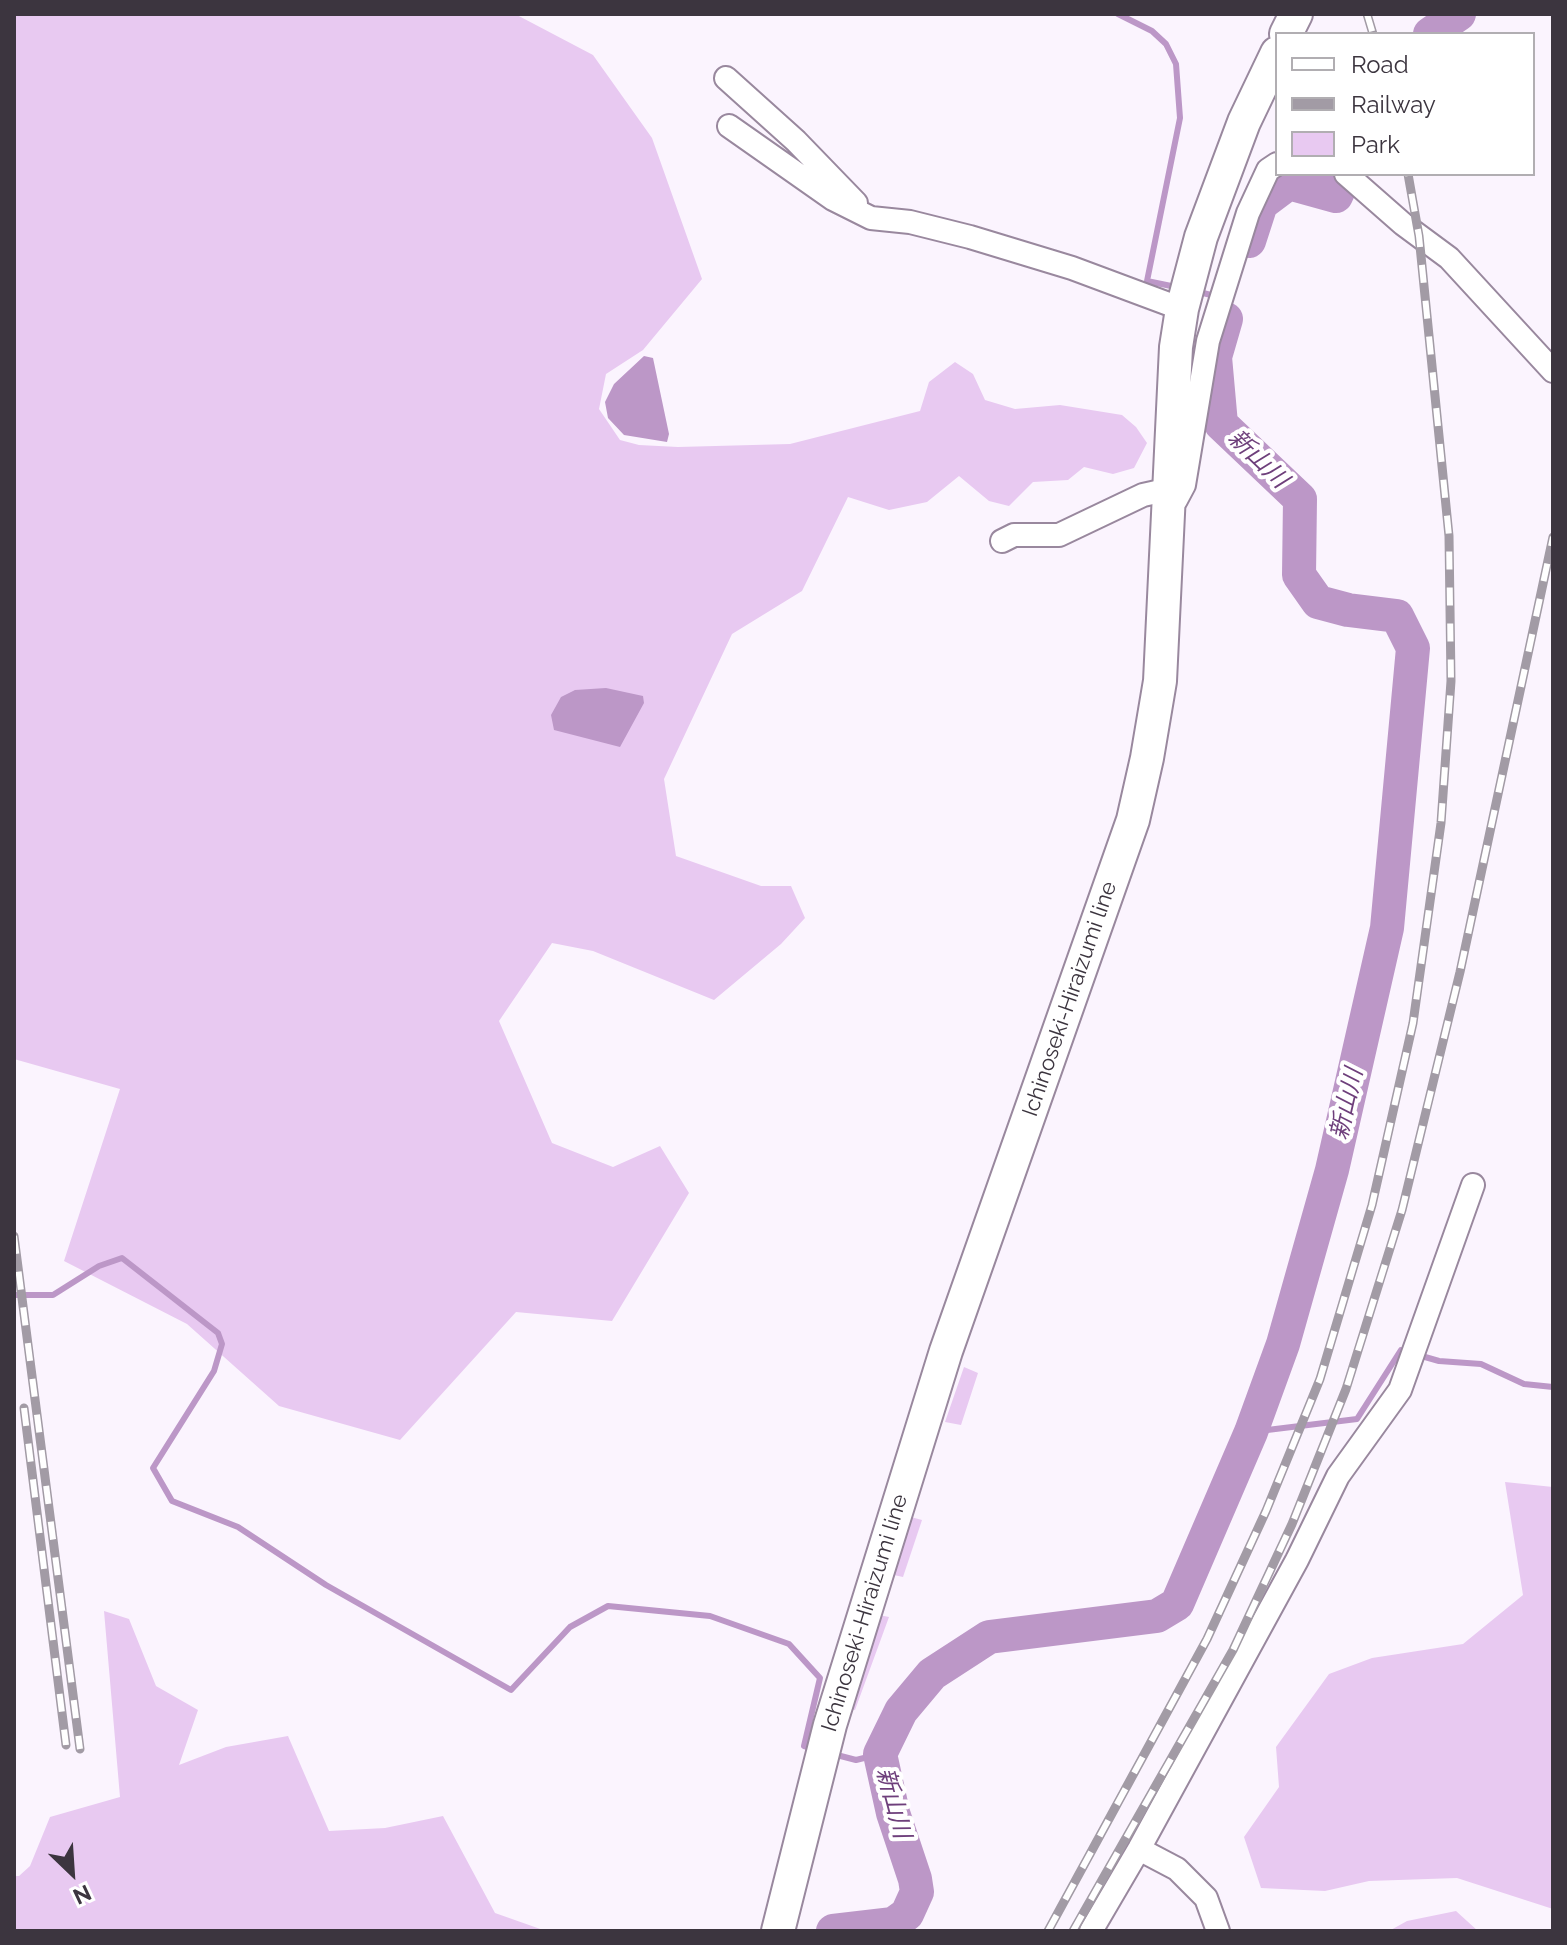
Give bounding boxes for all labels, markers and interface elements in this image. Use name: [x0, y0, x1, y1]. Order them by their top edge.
legend: [1275, 32, 1535, 176]
text: Road: [1351, 50, 1409, 79]
text: Railway: [1351, 90, 1436, 119]
text: Park: [1351, 130, 1400, 159]
water label: 新山川: [1222, 424, 1294, 494]
street label: Ichinoseki-Hiraizumi line: [1017, 878, 1123, 1120]
water label: 新山川: [1325, 1066, 1369, 1142]
street label: Ichinoseki-Hiraizumi line: [816, 1491, 914, 1735]
water label: 新山川: [870, 1764, 916, 1842]
north arrow: [32, 1833, 112, 1913]
text: N: [69, 1879, 95, 1910]

